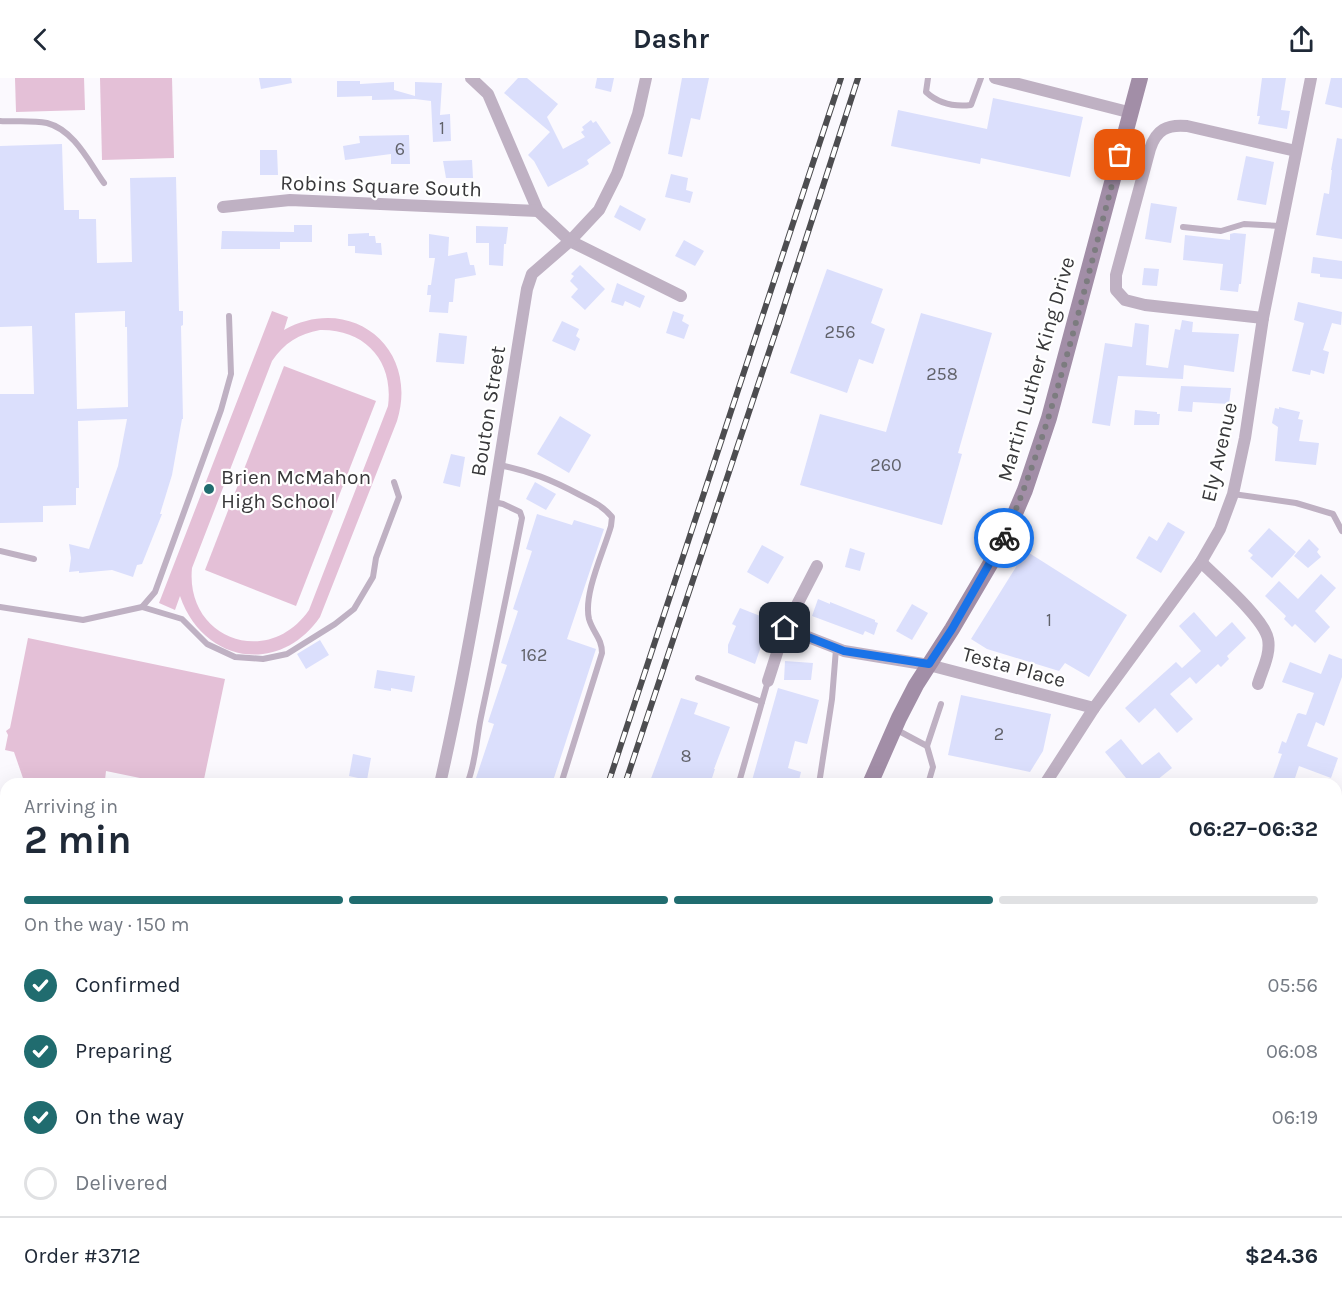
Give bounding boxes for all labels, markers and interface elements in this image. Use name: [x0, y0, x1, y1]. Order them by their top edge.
icon: back: [24, 23, 57, 56]
text: Dashr: [633, 23, 709, 55]
icon: share: [1285, 23, 1318, 56]
house number: 1: [439, 117, 445, 139]
pin: [1094, 129, 1145, 180]
house number: 6: [395, 138, 405, 160]
icon: bag: [1103, 138, 1136, 171]
street label: Robins Square South: [280, 170, 482, 202]
street label: Martin Luther King Drive: [992, 254, 1080, 484]
house number: 256: [825, 321, 855, 343]
street label: Bouton Street: [466, 344, 510, 478]
house number: 258: [926, 363, 958, 385]
street label: Ely Avenue: [1196, 400, 1242, 504]
house number: 260: [870, 454, 902, 476]
place label: Brien McMahon High School: [221, 465, 371, 513]
marker: Brien McMahon High School: [202, 482, 216, 496]
courier: [974, 508, 1034, 568]
icon: bike: [988, 522, 1021, 555]
pin: [759, 602, 810, 653]
house number: 1: [1046, 609, 1052, 631]
icon: home: [768, 611, 801, 644]
street label: Testa Place: [960, 642, 1068, 692]
house number: 162: [521, 644, 547, 666]
house number: 2: [994, 723, 1004, 745]
house number: 8: [680, 745, 692, 767]
text: Arriving in: [24, 795, 118, 818]
text: 06:27–06:32: [1189, 816, 1318, 842]
text: 2 min: [24, 817, 132, 863]
text: On the way · 150 m: [24, 913, 189, 936]
icon: check: [24, 969, 57, 1002]
text: Confirmed: [75, 972, 181, 998]
text: 05:56: [1267, 974, 1318, 997]
icon: check: [24, 1035, 57, 1068]
text: Preparing: [75, 1038, 172, 1064]
text: 06:08: [1266, 1040, 1318, 1063]
icon: check: [24, 1101, 57, 1134]
text: On the way: [75, 1104, 184, 1130]
text: 06:19: [1272, 1106, 1318, 1129]
text: Delivered: [75, 1170, 168, 1196]
text: Order #3712: [24, 1243, 141, 1269]
text: $24.36: [1245, 1243, 1318, 1269]

